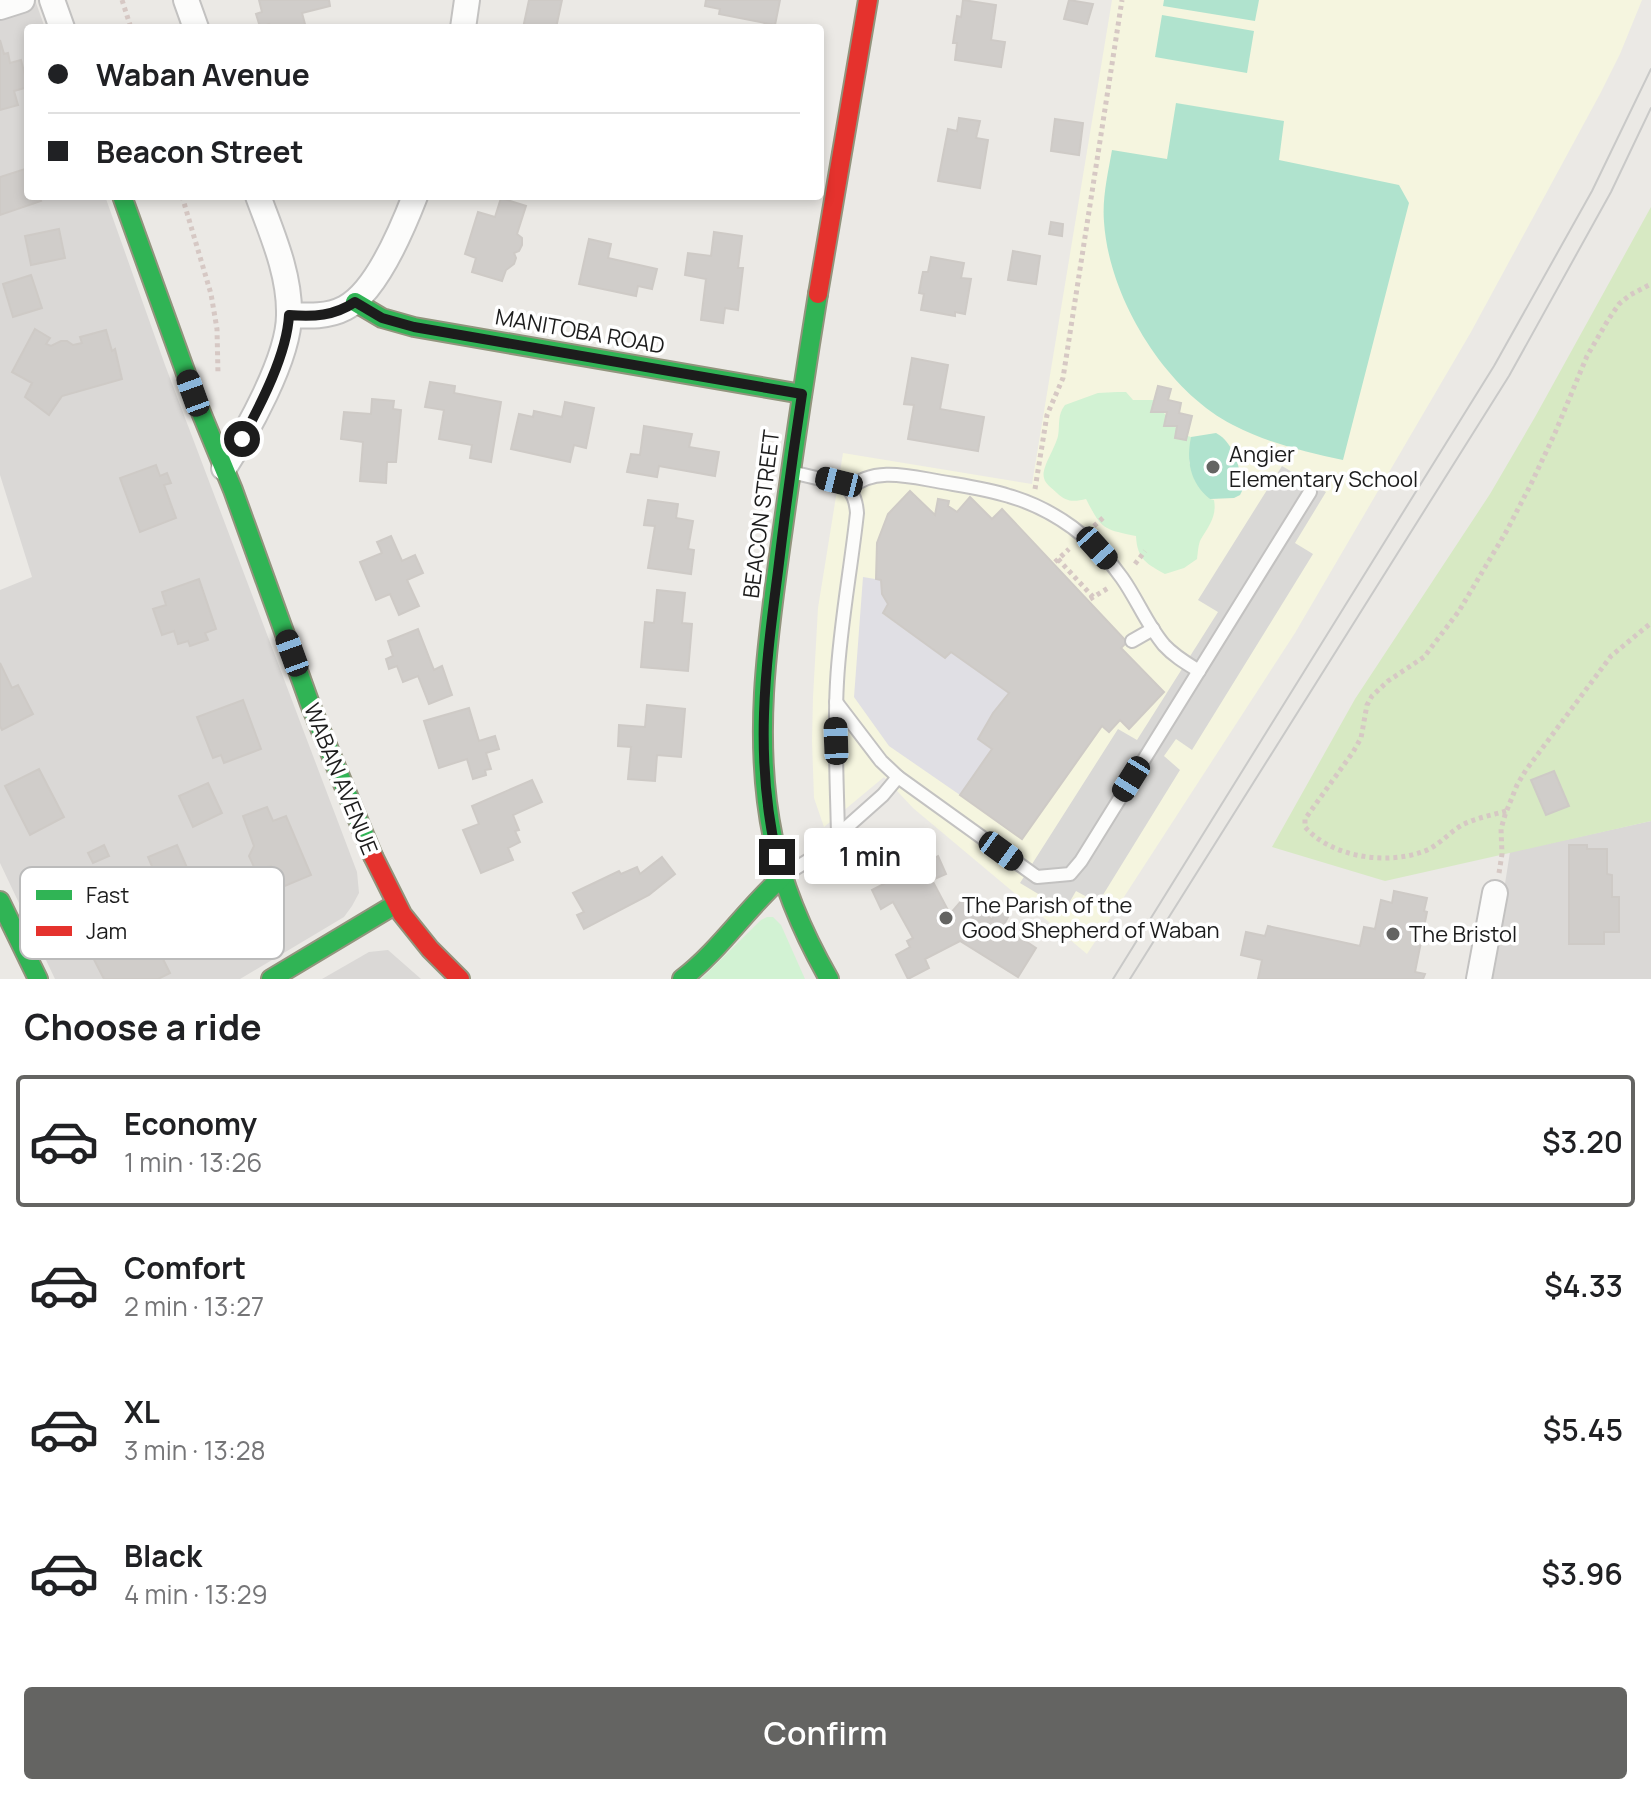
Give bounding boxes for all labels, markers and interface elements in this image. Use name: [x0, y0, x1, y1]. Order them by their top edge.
text: Waban Avenue: [96, 54, 310, 95]
text: Beacon Street: [96, 131, 304, 172]
street label: MANITOBA ROAD: [493, 301, 667, 361]
car: [174, 366, 212, 420]
route start: [224, 421, 260, 457]
street label: BEACON STREET: [736, 428, 786, 600]
place label: Angier Elementary School: [1229, 439, 1418, 494]
marker: Angier Elementary School: [1204, 458, 1222, 476]
car: [813, 465, 865, 499]
car: [1072, 522, 1122, 574]
car: [273, 626, 311, 680]
street label: WABAN AVENUE: [297, 699, 385, 859]
car: [823, 717, 849, 765]
car: [1108, 752, 1154, 806]
car: [975, 827, 1027, 875]
callout: 1 min: [805, 829, 937, 885]
text: 1 min: [839, 838, 901, 874]
route end: [759, 839, 795, 875]
legend: [20, 867, 284, 959]
text: Fast: [86, 880, 129, 910]
place label: The Parish of the Good Shepherd of Waban: [962, 890, 1220, 945]
marker: The Parish of the Good Shepherd of Waban: [937, 909, 955, 927]
text: Jam: [86, 916, 127, 946]
place label: The Bristol: [1409, 919, 1517, 949]
marker: The Bristol: [1384, 925, 1402, 943]
text: Choose a ride: [24, 1002, 262, 1051]
text: Economy: [124, 1103, 257, 1144]
icon: car: [28, 1105, 100, 1177]
text: $3.20: [1542, 1121, 1623, 1162]
text: 1 min · 13:26: [124, 1144, 262, 1180]
text: Comfort: [124, 1247, 246, 1288]
icon: car: [28, 1249, 100, 1321]
text: $4.33: [1544, 1265, 1623, 1306]
text: 2 min · 13:27: [124, 1288, 264, 1324]
text: XL: [124, 1391, 160, 1432]
icon: car: [28, 1393, 100, 1465]
text: $5.45: [1543, 1409, 1623, 1450]
text: 3 min · 13:28: [124, 1432, 266, 1468]
text: Black: [124, 1535, 202, 1576]
icon: car: [28, 1537, 100, 1609]
text: $3.96: [1542, 1553, 1623, 1594]
text: 4 min · 13:29: [124, 1576, 268, 1612]
button: Confirm: [24, 1687, 1627, 1779]

